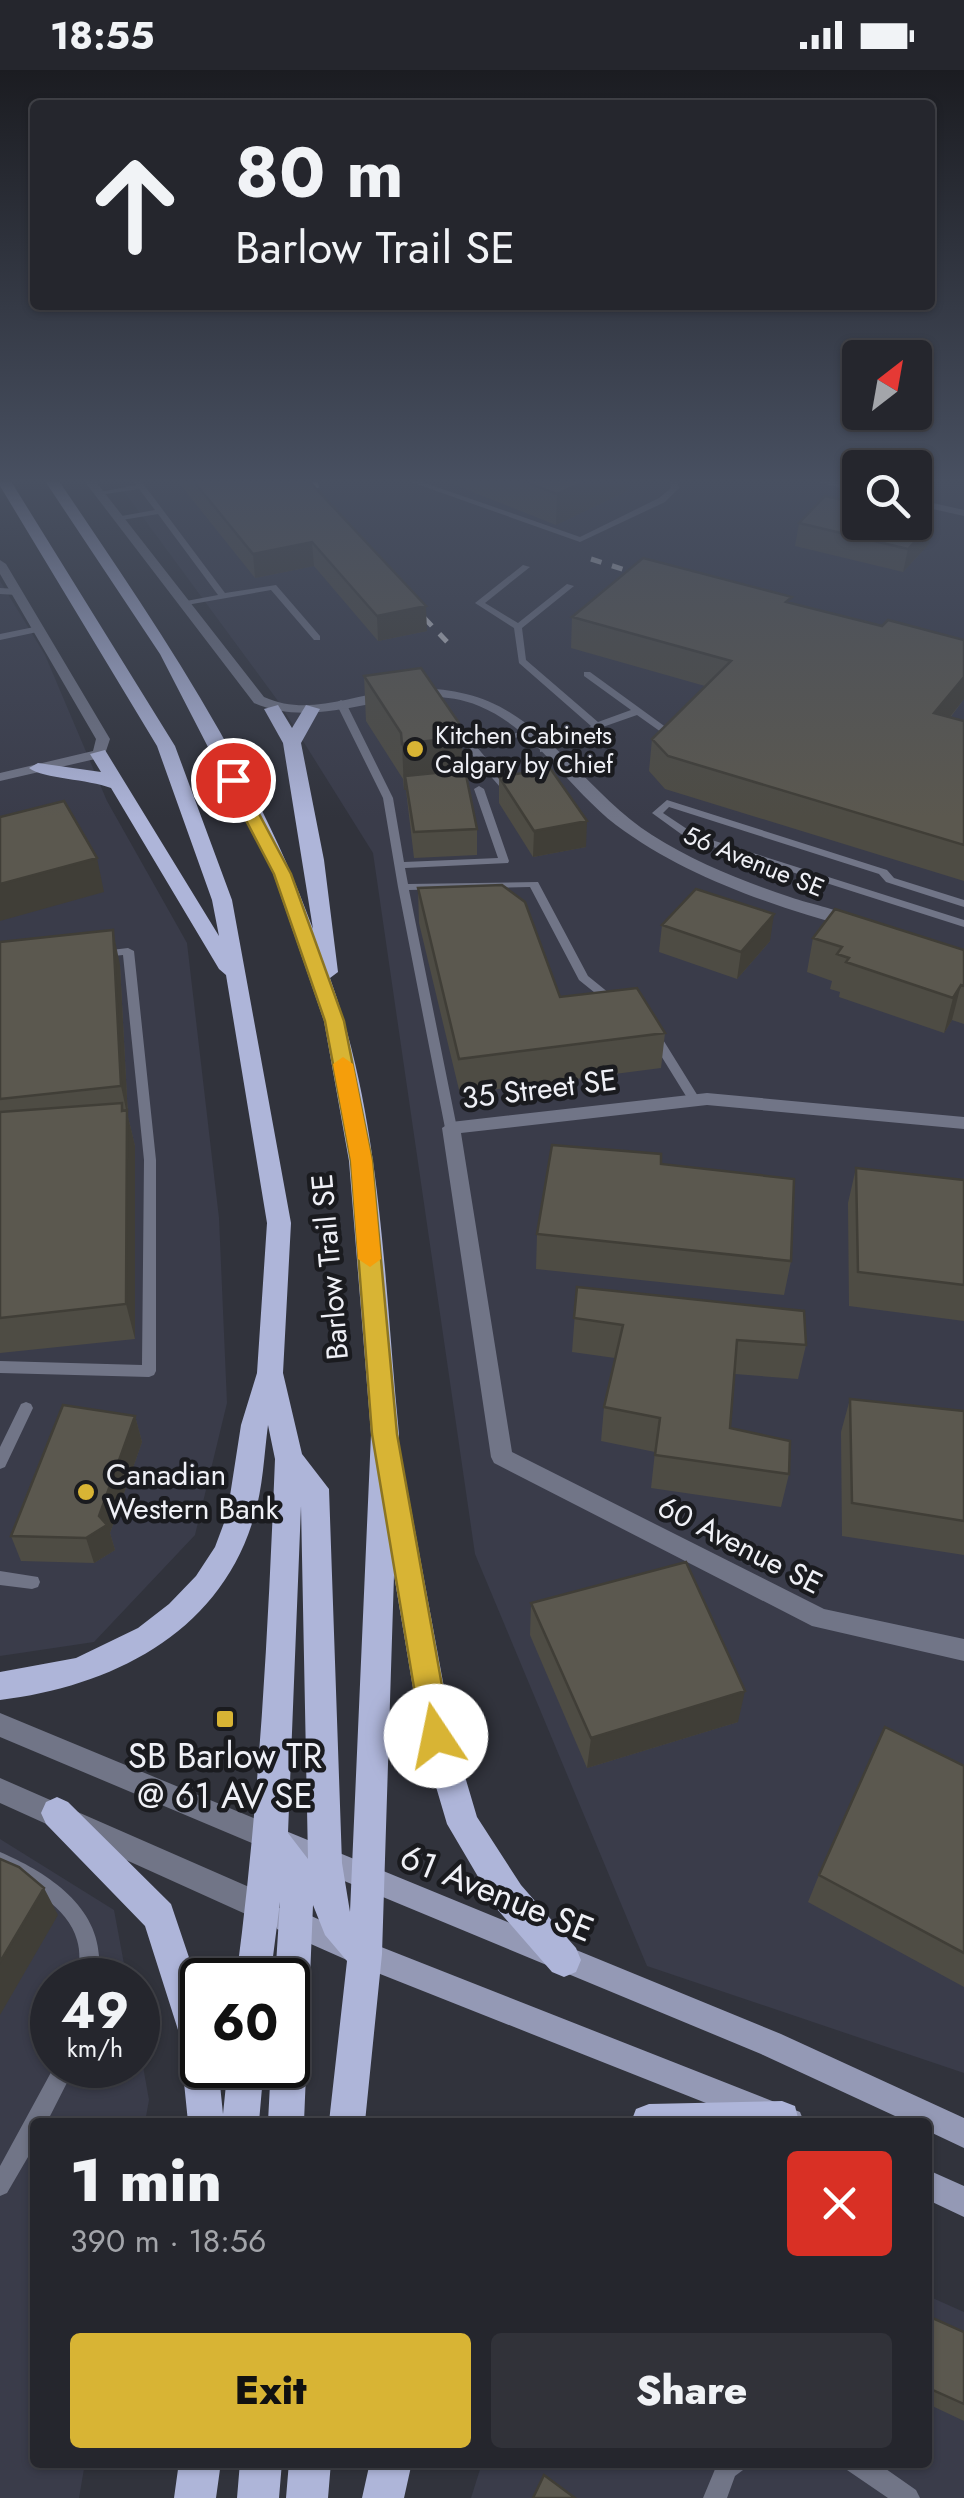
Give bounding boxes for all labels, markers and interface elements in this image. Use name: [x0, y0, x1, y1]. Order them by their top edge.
text: 18:55: [50, 8, 154, 63]
text: 80 m: [235, 122, 404, 223]
icon: ahead: [70, 140, 200, 270]
text: Barlow Trail SE: [235, 215, 515, 280]
north arrow: [842, 340, 932, 430]
map controls: [842, 340, 932, 540]
button: search: [842, 450, 932, 540]
place label: Kitchen Cabinets Calgary by Chief: [435, 717, 614, 782]
pin: [191, 738, 276, 823]
marker: Kitchen Cabinets Calgary by Chief: [404, 738, 426, 760]
icon: arrive: [206, 753, 261, 808]
street label: 56 Avenue SE: [678, 816, 830, 906]
street label: 35 Street SE: [459, 1058, 619, 1119]
street label: Barlow Trail SE: [300, 1172, 359, 1362]
place label: Canadian Western Bank: [106, 1453, 279, 1530]
marker: Canadian Western Bank: [75, 1481, 97, 1503]
street label: 60 Avenue SE: [650, 1485, 830, 1604]
position arrow: [384, 1684, 488, 1788]
marker: SB Barlow TR @ 61 AV SE: [214, 1708, 236, 1730]
place label: SB Barlow TR @ 61 AV SE: [128, 1731, 323, 1821]
street label: 61 Avenue SE: [393, 1832, 601, 1954]
speed limit sign: 60: [180, 1958, 310, 2088]
text: 49: [61, 1974, 129, 2047]
text: km/h: [67, 2030, 123, 2066]
text: 1 min: [70, 2137, 222, 2224]
button: close: [787, 2151, 892, 2256]
text: 390 m · 18:56: [70, 2218, 266, 2264]
button: Exit: [70, 2333, 471, 2448]
button: Share: [491, 2333, 892, 2448]

